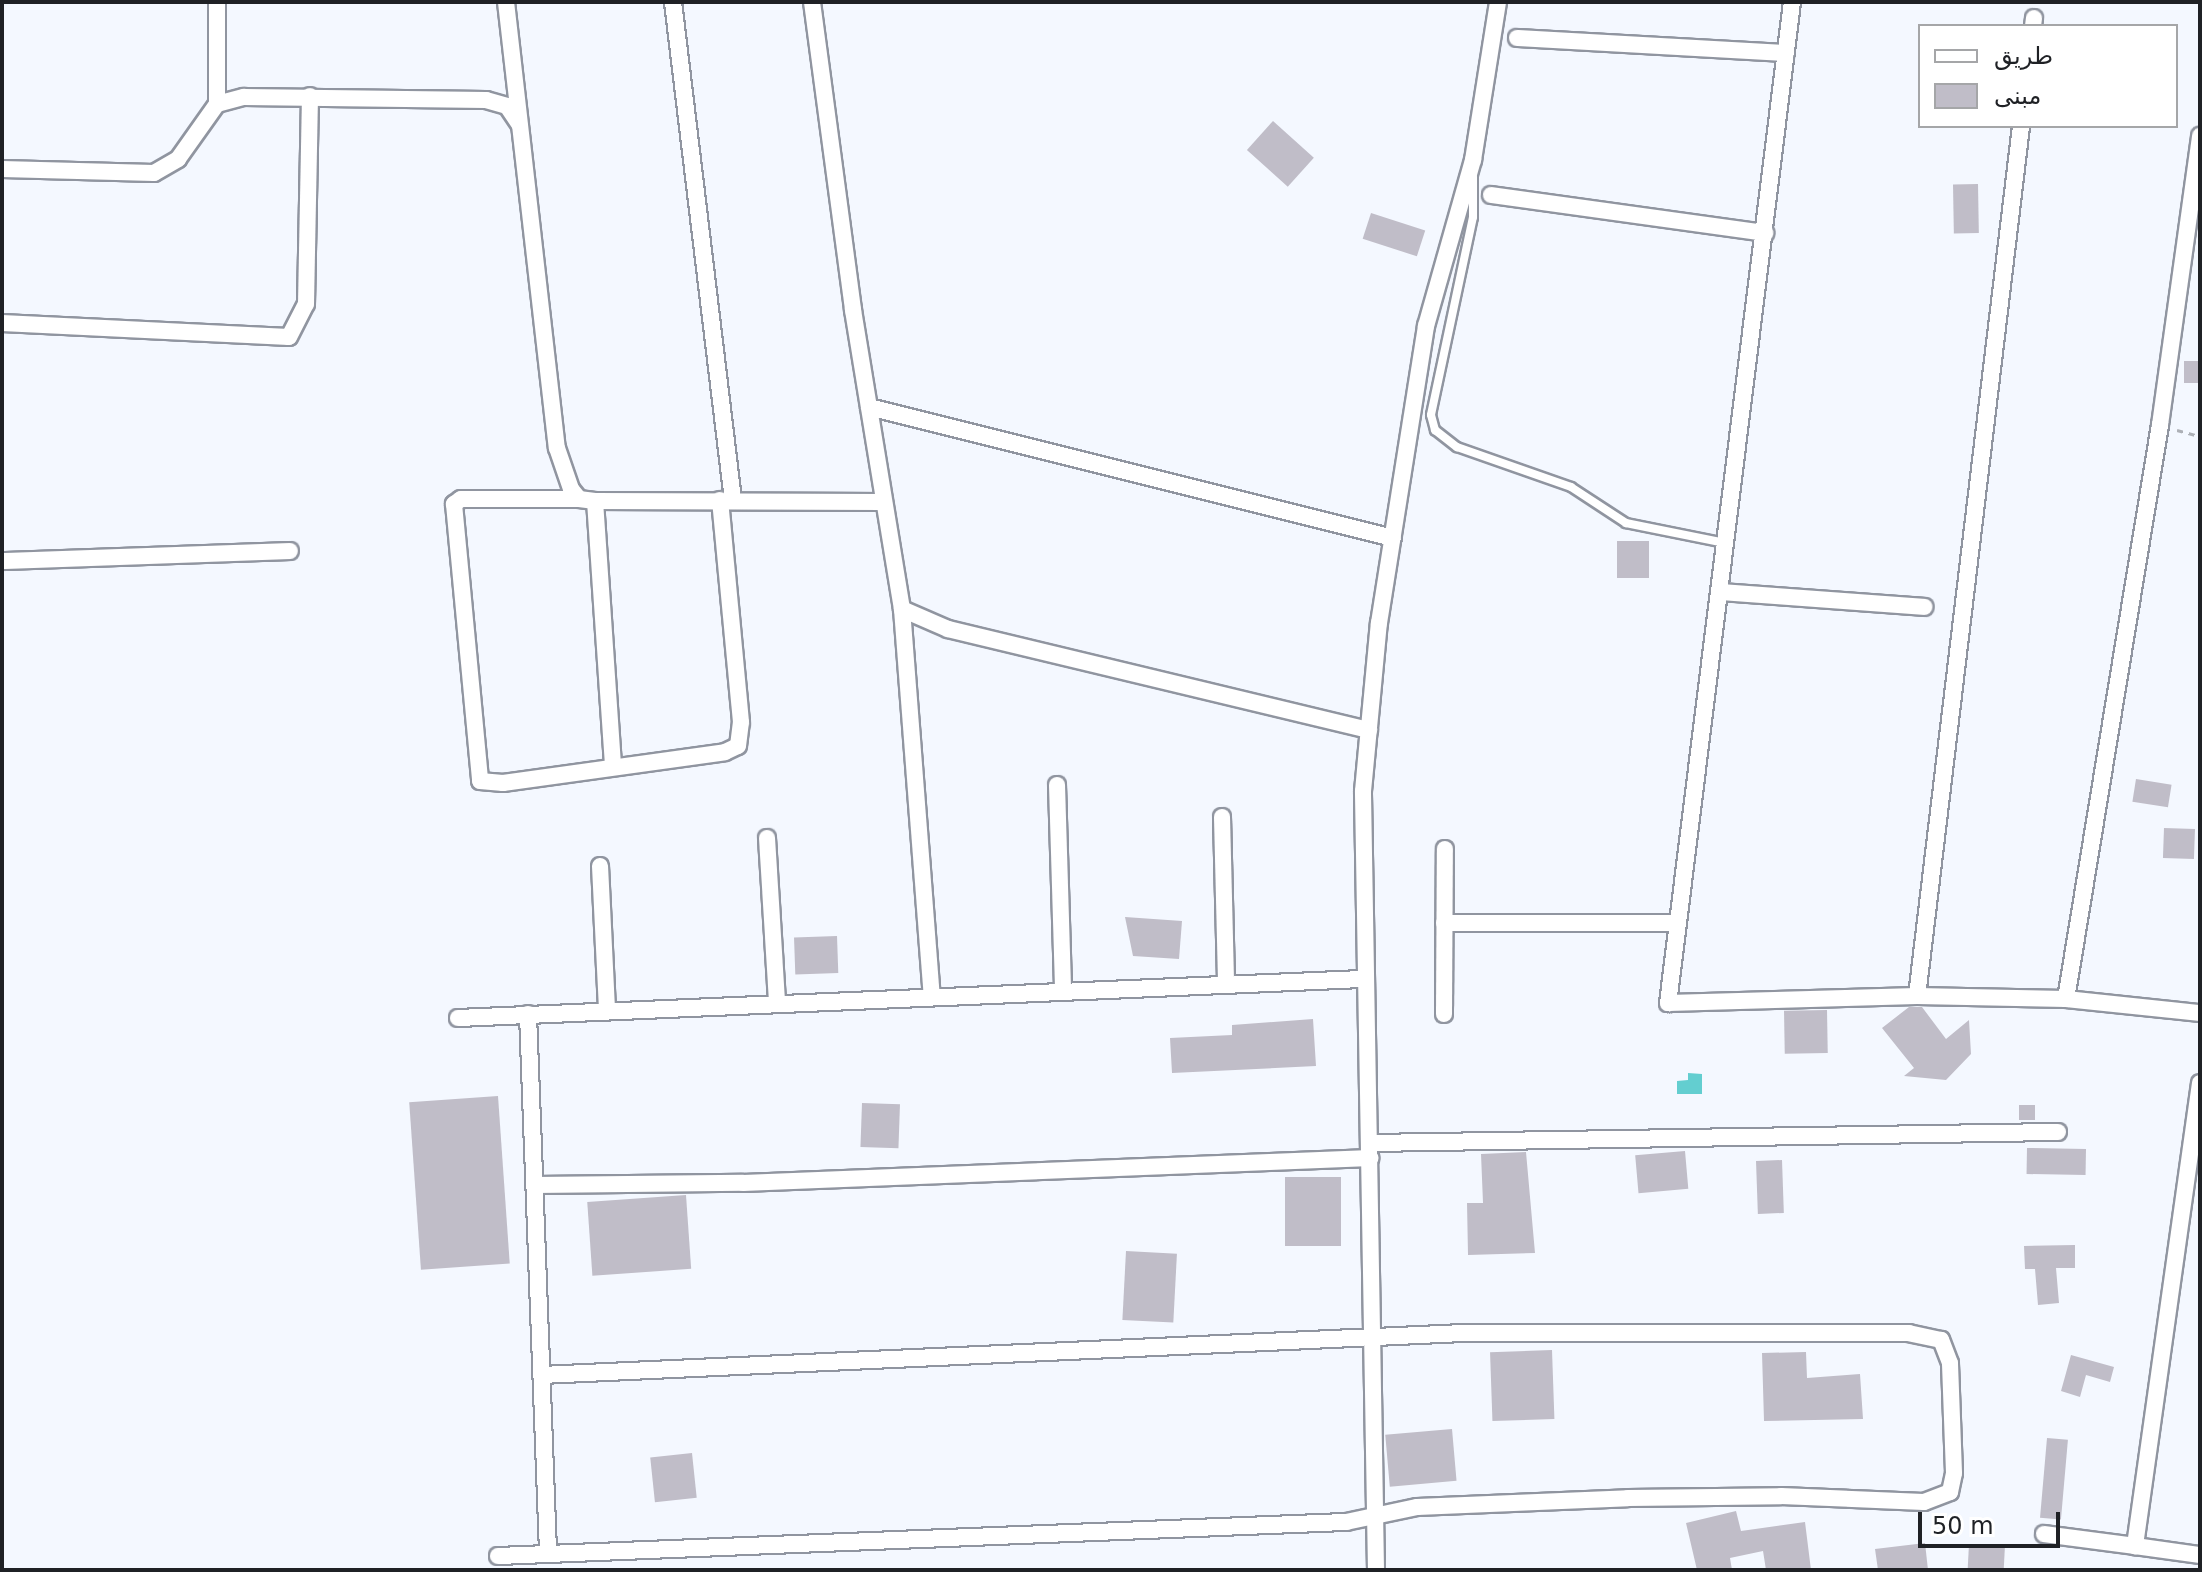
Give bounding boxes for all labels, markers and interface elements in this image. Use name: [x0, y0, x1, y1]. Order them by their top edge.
legend: [1918, 24, 2178, 128]
text: طريق: [1994, 42, 2053, 70]
text: مبنى: [1994, 82, 2041, 110]
scale bar: [1922, 1496, 2064, 1546]
text: 50 m: [1932, 1512, 1994, 1540]

